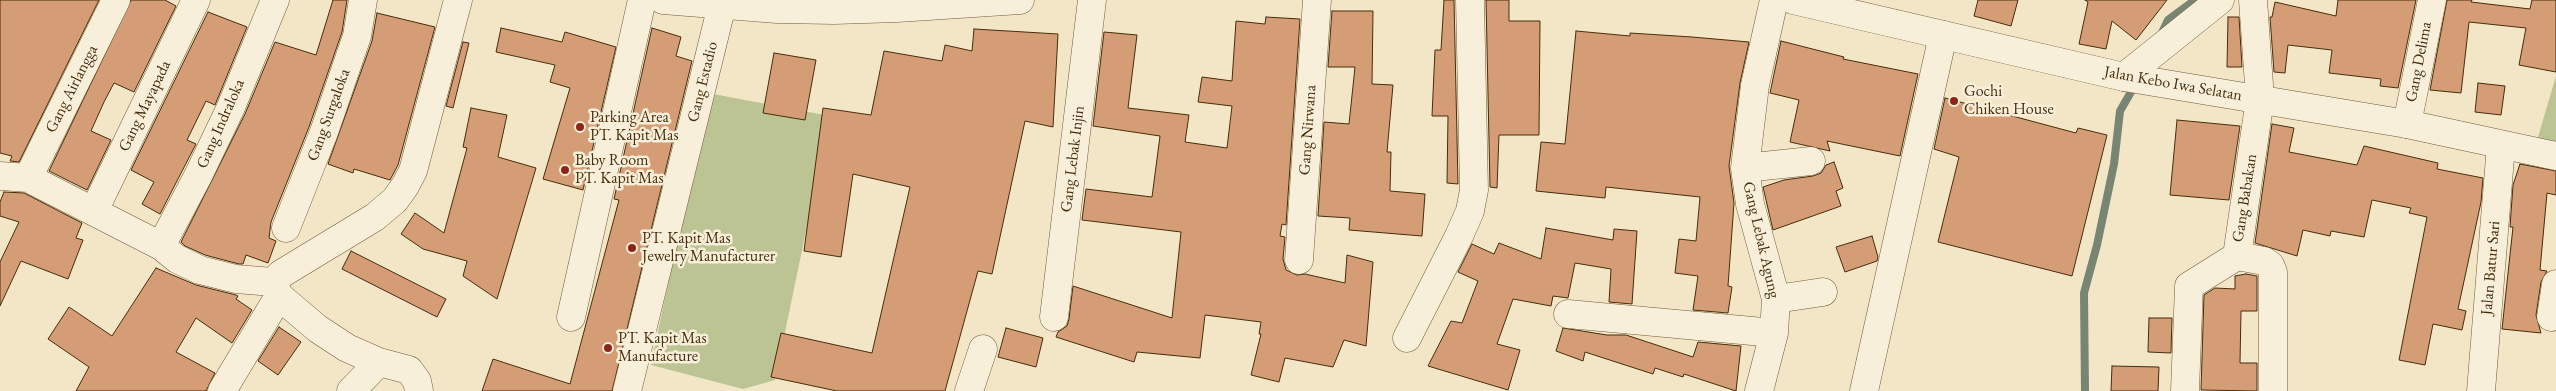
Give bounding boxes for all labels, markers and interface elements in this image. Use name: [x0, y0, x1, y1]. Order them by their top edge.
street label: Gang Delima: [2402, 20, 2436, 104]
street label: Gang Estadio: [684, 40, 722, 124]
street label: Gang Airlangga: [42, 42, 102, 136]
street label: Gang Mayapada: [115, 57, 175, 155]
street label: Jalan Kebo Iwa Selatan: [2103, 62, 2243, 106]
street label: Gang Surgaloka: [303, 66, 355, 164]
street label: Gang Indraloka: [193, 76, 249, 172]
place label: Gochi Chiken House: [1964, 82, 2054, 120]
street label: Gang Nirwana: [1295, 84, 1321, 176]
marker: Gochi Chiken House: [1948, 95, 1960, 107]
street label: Gang Lebak Injin: [1057, 105, 1089, 213]
place label: Parking Area PT. Kapit Mas: [590, 108, 679, 146]
marker: Parking Area PT. Kapit Mas: [574, 121, 586, 133]
place label: Baby Room PT. Kapit Mas: [575, 151, 664, 189]
street label: Gang Babakan: [2229, 153, 2261, 243]
marker: Baby Room PT. Kapit Mas: [559, 164, 571, 176]
street label: Gang Lebak Agung: [1738, 180, 1784, 300]
street label: Jalan Batur Sari: [2477, 220, 2505, 316]
place label: PT. Kapit Mas Jewelry Manufacturer: [642, 229, 775, 267]
marker: PT. Kapit Mas Jewelry Manufacturer: [626, 242, 638, 254]
place label: PT. Kapit Mas Manufacture: [618, 329, 707, 367]
marker: PT. Kapit Mas Manufacture: [602, 342, 614, 354]

